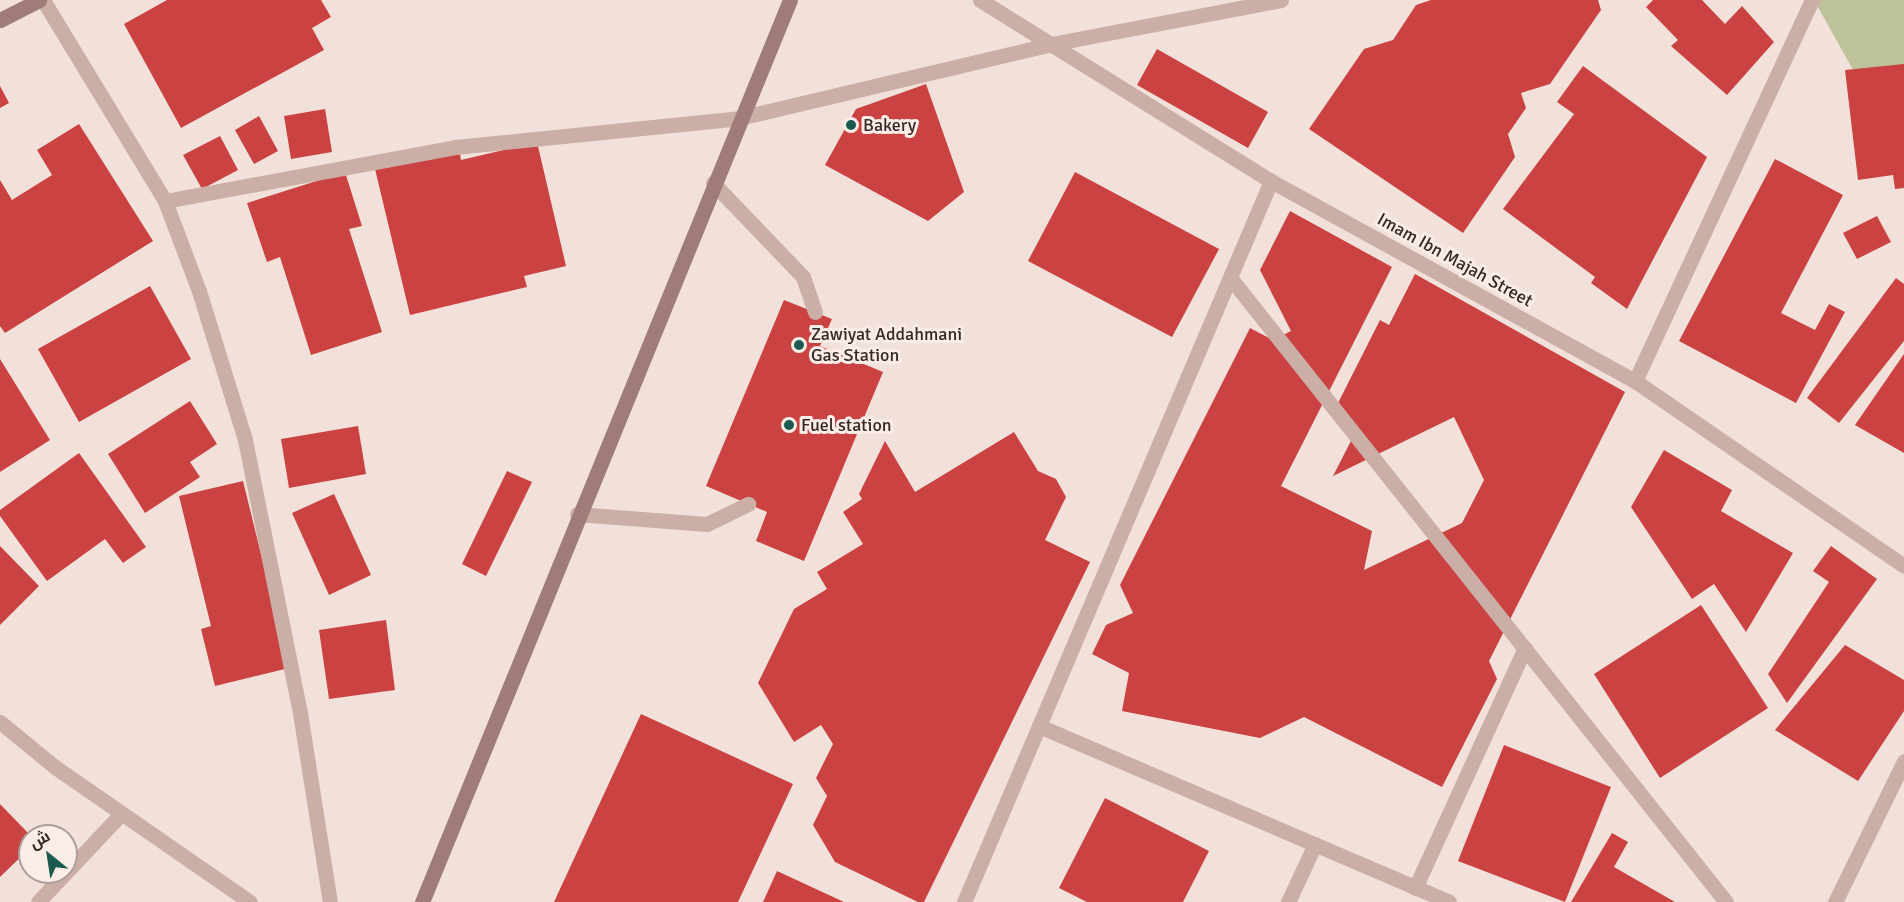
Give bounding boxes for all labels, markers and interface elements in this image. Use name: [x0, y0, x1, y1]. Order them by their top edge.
place label: Bakery: [863, 114, 916, 136]
marker: Bakery: [844, 118, 858, 132]
street label: Imam Ibn Majah Street: [1374, 208, 1536, 312]
place label: Zawiyat Addahmani Gas Station: [811, 324, 962, 366]
marker: Zawiyat Addahmani Gas Station: [792, 338, 806, 352]
place label: Fuel station: [801, 414, 892, 436]
marker: Fuel station: [782, 418, 796, 432]
north arrow: [18, 824, 78, 884]
text: ش: [26, 826, 54, 854]

